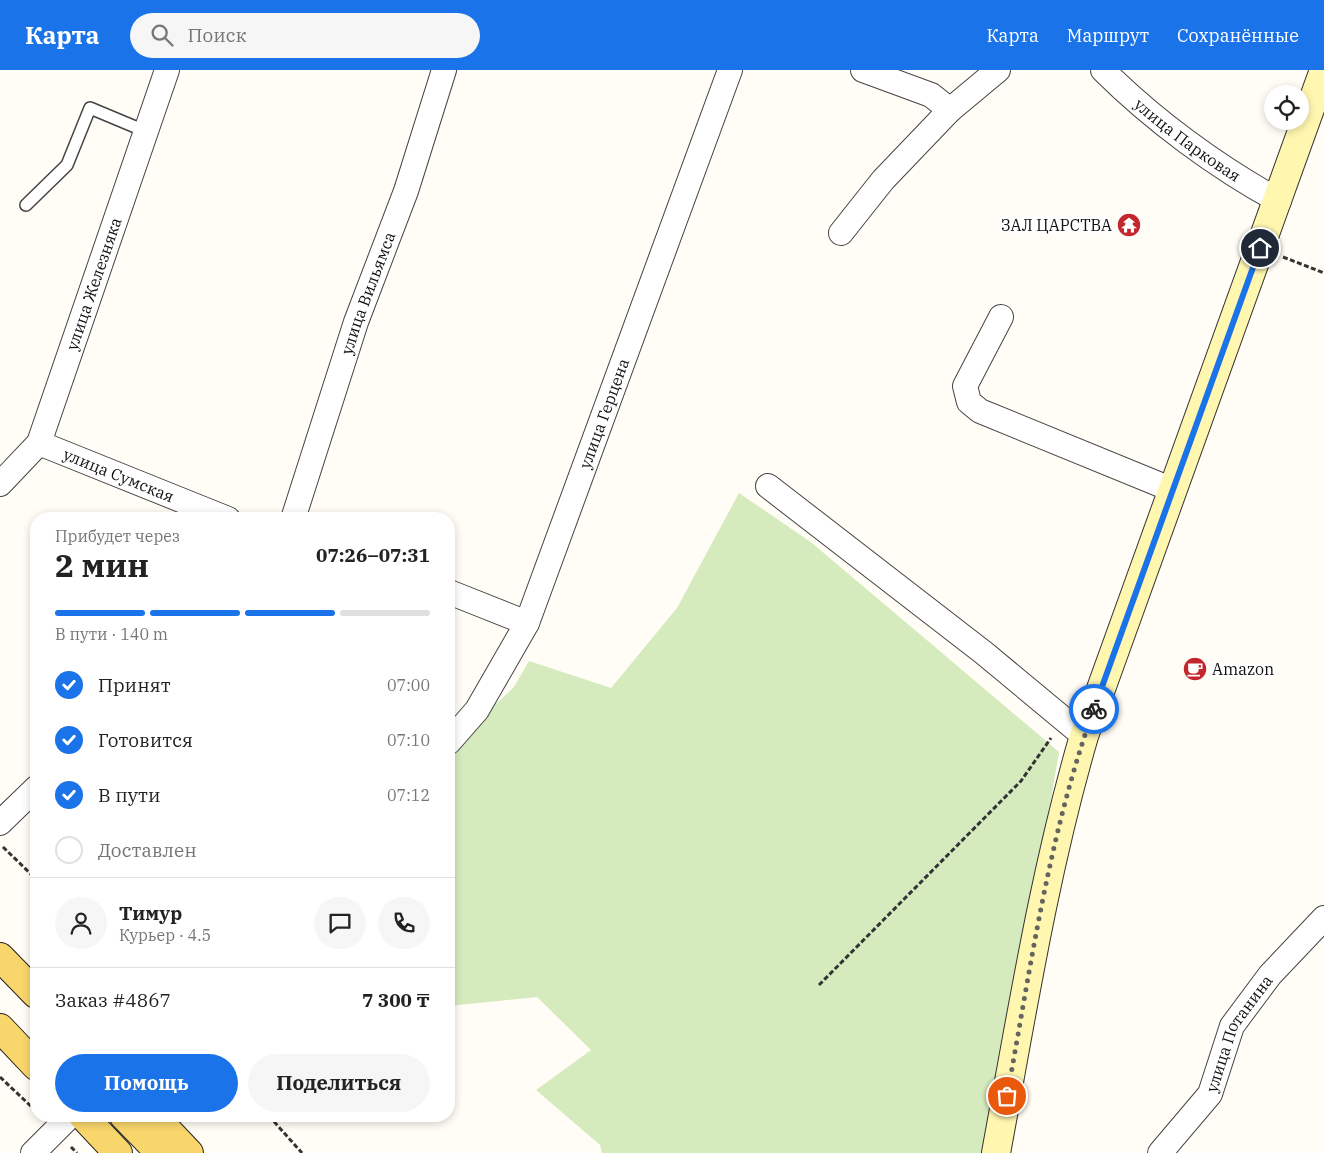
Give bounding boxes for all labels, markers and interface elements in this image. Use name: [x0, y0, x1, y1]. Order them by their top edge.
search box: [130, 13, 480, 58]
text: Карта: [25, 19, 100, 51]
icon: search: [148, 21, 176, 49]
text: Поиск: [188, 23, 247, 47]
text: Карта: [986, 24, 1039, 47]
text: Маршрут: [1067, 24, 1149, 47]
text: Сохранённые: [1177, 24, 1299, 47]
map controls: [1264, 85, 1309, 130]
button: locate: [1264, 85, 1309, 130]
street label: улица Парковая: [1130, 94, 1244, 186]
temple icon: ЗАЛ ЦАРСТВА: [1116, 212, 1142, 238]
street label: улица Железняка: [62, 214, 126, 353]
place label: ЗАЛ ЦАРСТВА: [1001, 215, 1112, 235]
pin: [1239, 227, 1281, 269]
street label: улица Вильямса: [336, 229, 400, 357]
icon: home: [1246, 234, 1274, 262]
street label: улица Герцена: [574, 355, 633, 471]
street label: улица Сумская: [60, 444, 177, 506]
text: Прибудет через: [55, 526, 180, 546]
text: 07:26–07:31: [316, 543, 430, 567]
text: 2 мин: [55, 544, 149, 586]
text: В пути · 140 m: [55, 624, 168, 644]
cafe icon: Amazon: [1182, 656, 1208, 682]
place label: Amazon: [1212, 659, 1274, 679]
icon: check: [55, 671, 83, 699]
text: Принят: [98, 673, 171, 697]
text: 07:00: [387, 675, 430, 695]
courier: [1069, 684, 1119, 734]
icon: bike: [1080, 695, 1108, 723]
icon: check: [55, 726, 83, 754]
text: Готовится: [98, 728, 193, 752]
text: 07:10: [387, 730, 430, 750]
icon: check: [55, 781, 83, 809]
text: В пути: [98, 783, 160, 807]
text: 07:12: [387, 785, 430, 805]
text: Доставлен: [98, 838, 197, 862]
button: person: [55, 897, 107, 949]
button: chat: [314, 897, 366, 949]
button: phone: [378, 897, 430, 949]
text: Тимур: [119, 901, 182, 925]
text: Курьер · 4.5: [119, 925, 211, 945]
street label: улица Потанина: [1201, 971, 1277, 1095]
text: Заказ #4867: [55, 988, 171, 1012]
text: 7 300 ₸: [362, 988, 430, 1012]
button: Помощь: [55, 1054, 238, 1112]
button: Поделиться: [248, 1054, 430, 1112]
pin: [986, 1075, 1028, 1117]
icon: bag: [993, 1082, 1021, 1110]

